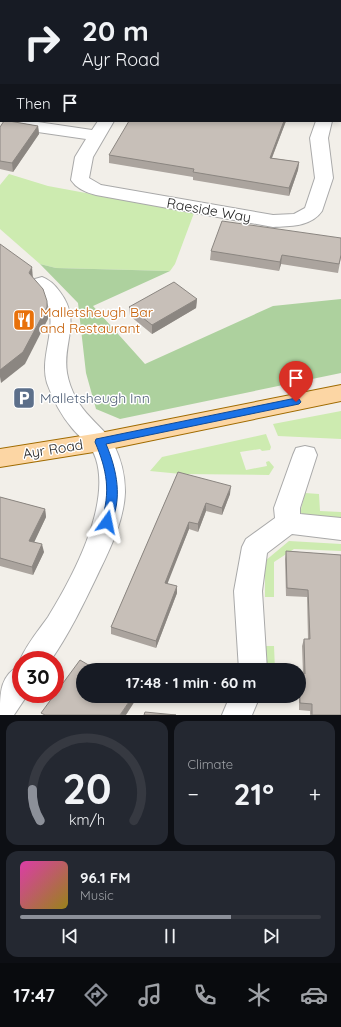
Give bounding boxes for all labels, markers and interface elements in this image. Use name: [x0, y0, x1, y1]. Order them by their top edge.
text: 20 m: [82, 13, 149, 48]
icon: right: [16, 16, 68, 68]
text: Ayr Road: [82, 48, 160, 71]
icon: arrive: [59, 92, 81, 114]
text: Then: [16, 94, 51, 113]
street label: Raeside Way: [165, 194, 253, 226]
place label: Malletsheugh Bar and Restaurant: [40, 303, 154, 337]
restaurant icon: Malletsheugh Bar and Restaurant: [11, 307, 37, 333]
pin: [279, 361, 313, 402]
icon: arrive: [285, 367, 307, 389]
parking icon: Malletsheugh Inn: [11, 385, 37, 411]
place label: Malletsheugh Inn: [40, 389, 150, 407]
street label: Ayr Road: [22, 435, 84, 463]
position arrow: [86, 501, 128, 543]
speed limit sign: 30: [12, 651, 64, 703]
text: 17:48 · 1 min · 60 m: [126, 673, 256, 692]
text: Climate: [188, 756, 233, 772]
text: 20: [62, 762, 111, 814]
text: 21°: [234, 775, 274, 813]
text: −: [188, 780, 199, 808]
text: +: [309, 780, 321, 808]
text: km/h: [69, 811, 105, 829]
text: 96.1 FM: [80, 868, 131, 887]
text: Music: [80, 887, 114, 903]
icon: previous: [59, 925, 81, 947]
icon: pause: [159, 925, 181, 947]
icon: next: [260, 925, 282, 947]
icon: directions: [82, 981, 110, 1009]
icon: music: [136, 981, 164, 1009]
icon: phone: [191, 981, 219, 1009]
icon: climate: [245, 981, 273, 1009]
icon: car: [300, 981, 328, 1009]
text: 17:47: [13, 984, 55, 1007]

